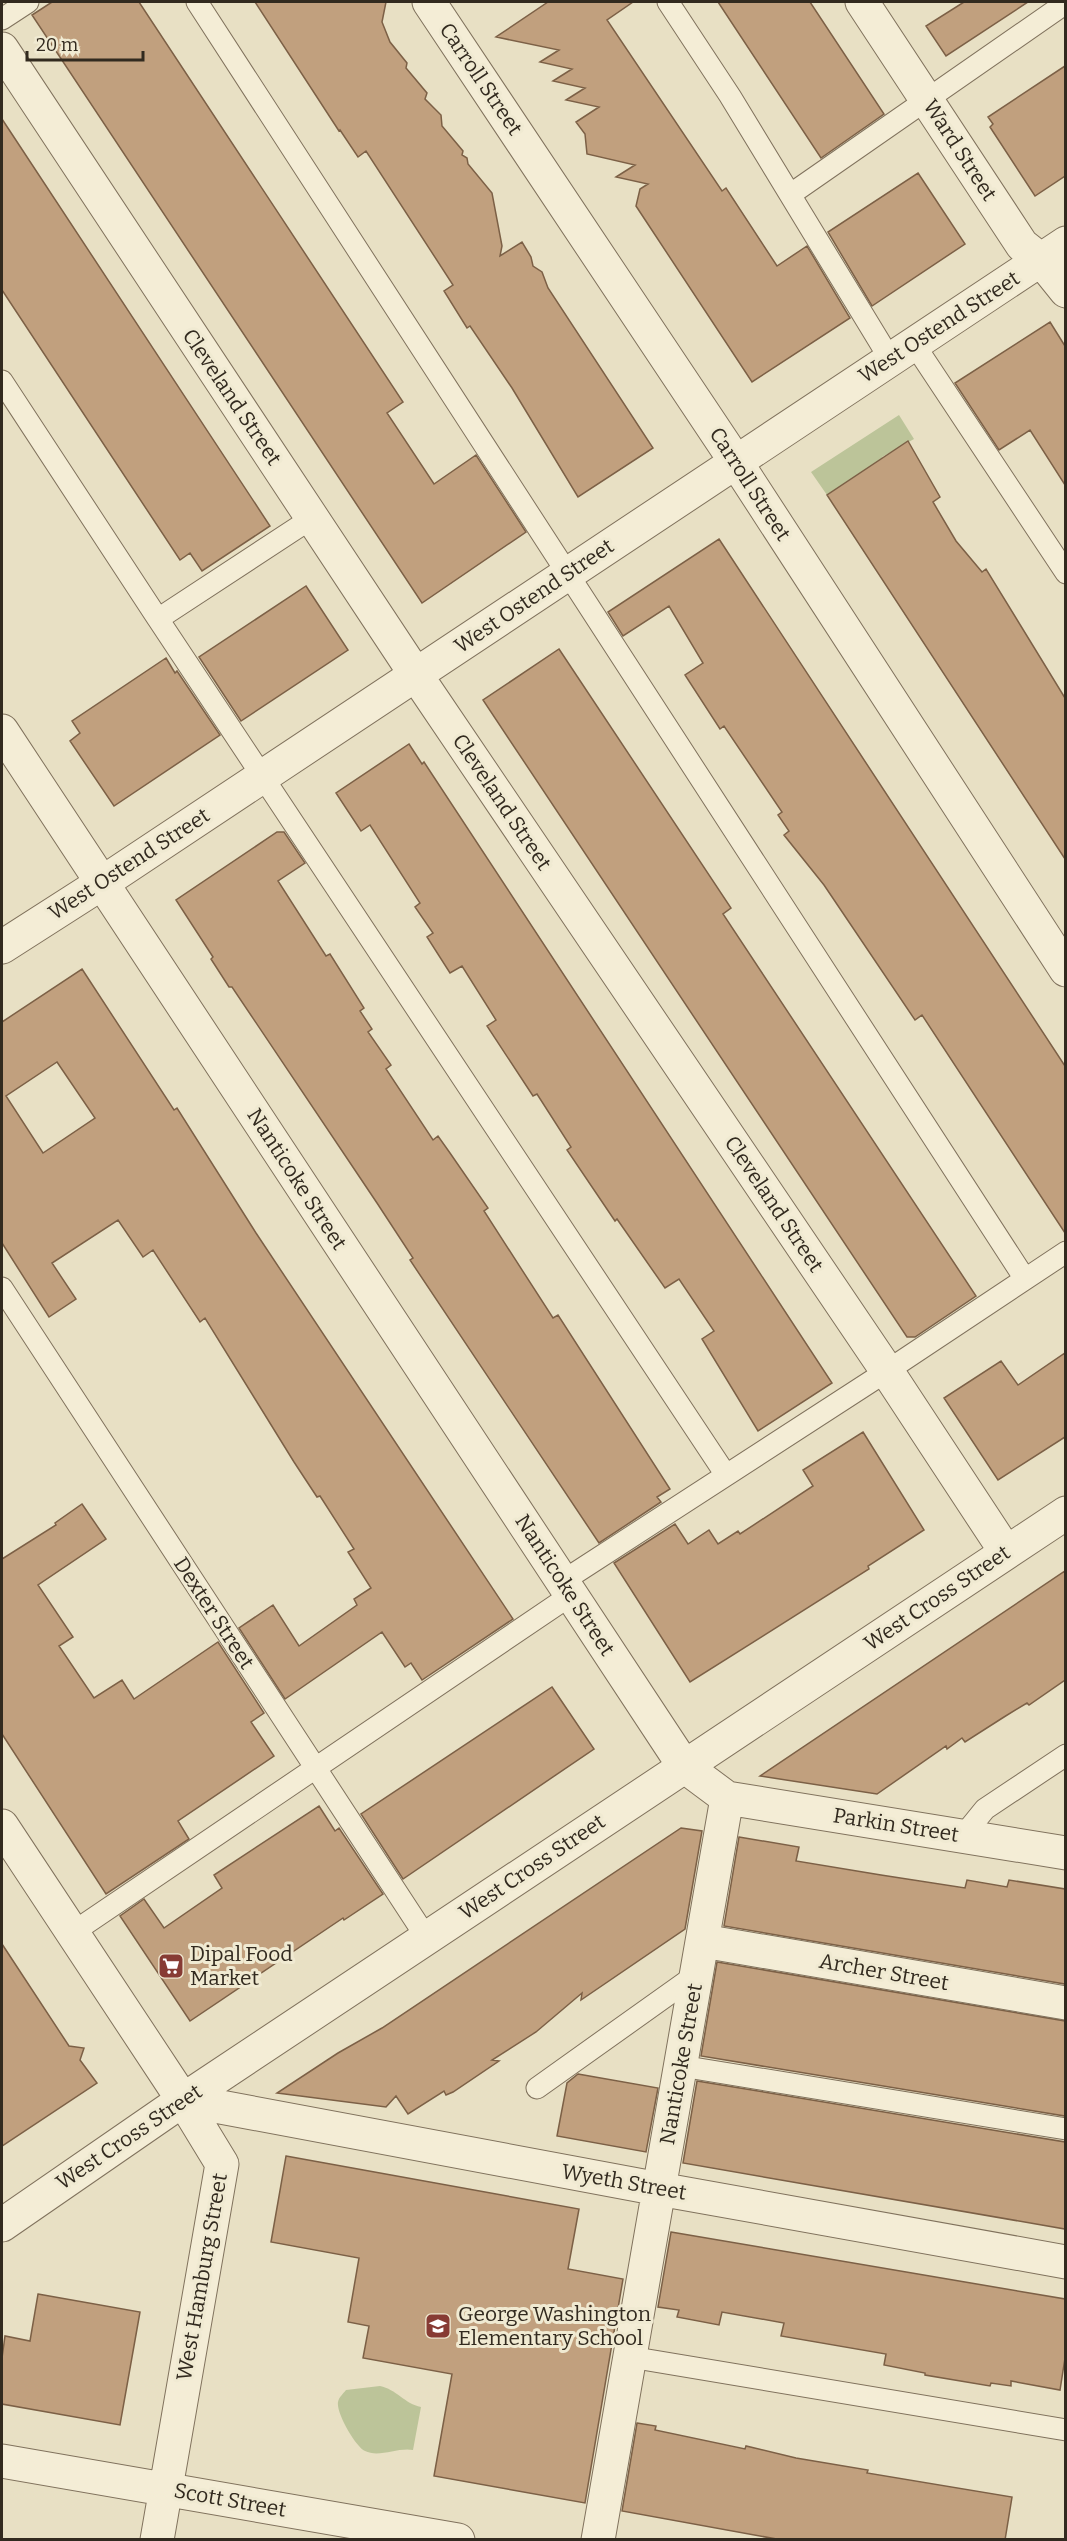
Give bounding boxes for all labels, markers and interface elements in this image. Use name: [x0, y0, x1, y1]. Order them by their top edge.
street label: Carroll Street: [434, 18, 528, 141]
scale bar: [27, 24, 142, 62]
text: 20 m: [36, 34, 78, 56]
street label: Ward Street: [918, 94, 1003, 206]
street label: West Ostend Street: [854, 265, 1025, 389]
street label: Cleveland Street: [177, 324, 287, 470]
street label: Carroll Street: [704, 422, 797, 546]
street label: West Ostend Street: [449, 533, 619, 659]
street label: Cleveland Street: [447, 729, 557, 875]
street label: West Ostend Street: [44, 802, 215, 926]
street label: Nanticoke Street: [242, 1103, 353, 1255]
street label: Cleveland Street: [719, 1131, 829, 1277]
street label: Nanticoke Street: [510, 1509, 621, 1661]
street label: West Cross Street: [859, 1539, 1015, 1656]
street label: Dexter Street: [168, 1552, 260, 1674]
street label: Parkin Street: [831, 1802, 961, 1848]
street label: West Cross Street: [454, 1808, 610, 1925]
place label: Dipal Food Market: [190, 1941, 293, 1991]
street label: Archer Street: [817, 1948, 951, 1996]
supermarket icon: Dipal Food Market: [156, 1951, 186, 1981]
street label: Nanticoke Street: [654, 1981, 708, 2147]
street label: West Cross Street: [51, 2078, 207, 2195]
street label: Wyeth Street: [560, 2158, 689, 2206]
street label: West Hamburg Street: [171, 2171, 233, 2383]
place label: George Washington Elementary School: [458, 2301, 651, 2351]
school or university icon: George Washington Elementary School: [423, 2311, 453, 2341]
street label: Scott Street: [172, 2477, 289, 2523]

